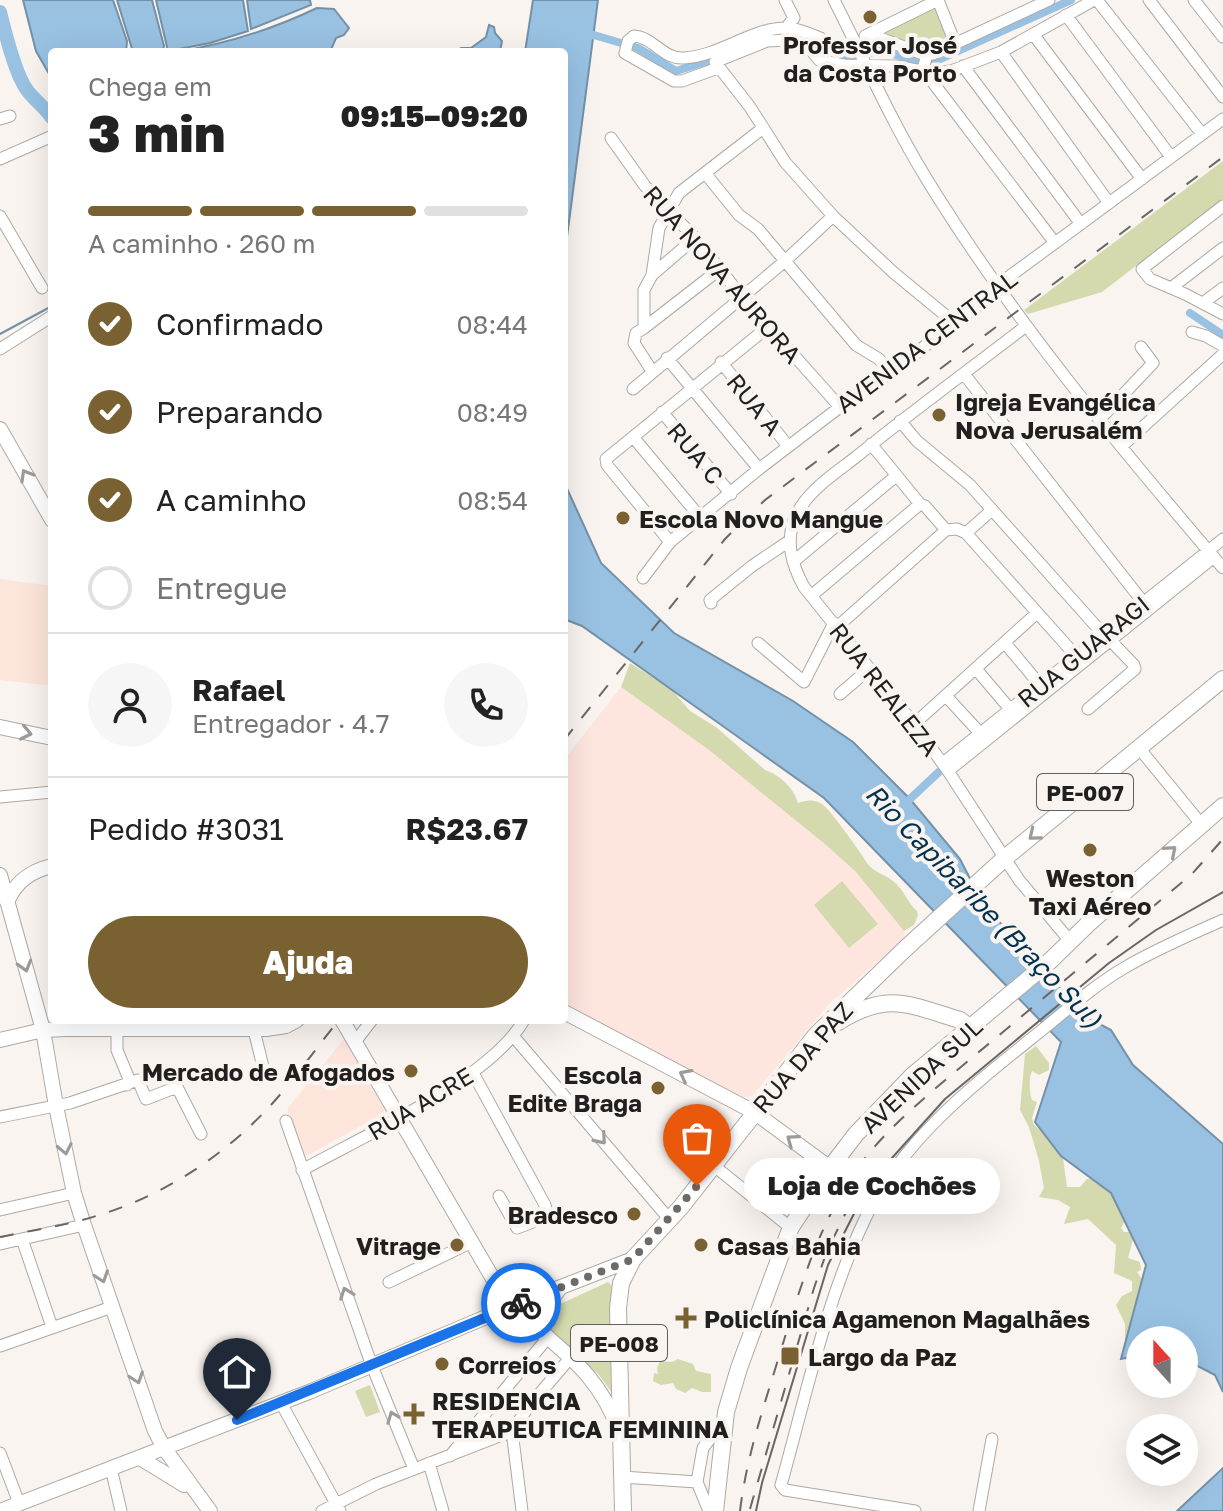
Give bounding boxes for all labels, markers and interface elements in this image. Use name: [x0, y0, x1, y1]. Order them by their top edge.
marker: Professor José da Costa Porto: [861, 8, 879, 26]
place label: Professor José da Costa Porto: [783, 30, 957, 87]
text: Chega em: [88, 71, 212, 102]
text: 09:15–09:20: [340, 98, 528, 134]
text: 3 min: [88, 101, 225, 163]
street label: RUA NOVA AURORA: [638, 179, 808, 369]
text: A caminho · 260 m: [88, 228, 316, 259]
street label: AVENIDA CENTRAL: [830, 263, 1022, 418]
icon: check: [88, 302, 132, 346]
text: Confirmado: [156, 306, 324, 342]
text: 08:44: [456, 309, 528, 340]
street label: RUA A: [721, 367, 789, 441]
place label: Igreja Evangélica Nova Jerusalém: [955, 387, 1156, 444]
icon: check: [88, 390, 132, 434]
text: Preparando: [156, 394, 323, 430]
text: 08:49: [457, 397, 528, 428]
marker: Igreja Evangélica Nova Jerusalém: [930, 406, 948, 424]
street label: RUA C: [662, 416, 730, 490]
one-way arrow: [20, 469, 36, 483]
icon: check: [88, 478, 132, 522]
text: A caminho: [156, 482, 306, 518]
text: 08:54: [457, 485, 528, 516]
place label: Escola Novo Mangue: [639, 504, 883, 533]
marker: Escola Novo Mangue: [614, 509, 632, 527]
text: Entregue: [156, 570, 287, 606]
street label: RUA GUARAGI: [1011, 589, 1155, 713]
street label: RUA REALEZA: [824, 617, 946, 761]
button: person: [88, 663, 172, 747]
button: phone: [444, 663, 528, 747]
text: Rafael: [192, 672, 285, 708]
text: Entregador · 4.7: [192, 708, 390, 739]
one-way arrow: [19, 724, 32, 741]
road number: PE-007: [1037, 774, 1133, 810]
water label: Rio Capibaribe (Braço Sul): [860, 778, 1109, 1034]
text: Pedido #3031: [88, 811, 284, 847]
text: R$23.67: [405, 811, 528, 847]
one-way arrow: [1028, 825, 1043, 839]
marker: Weston Taxi Aéreo: [1081, 841, 1099, 859]
one-way arrow: [1161, 846, 1176, 861]
place label: Weston Taxi Aéreo: [1029, 863, 1151, 920]
button: Ajuda: [88, 916, 528, 1008]
one-way arrow: [16, 959, 32, 973]
street label: RUA DA PAZ: [746, 996, 858, 1118]
street label: AVENIDA SUL: [854, 1011, 988, 1139]
place label: Mercado de Afogados: [142, 1057, 395, 1086]
street label: RUA ACRE: [362, 1060, 478, 1146]
place label: Escola Edite Braga: [508, 1060, 642, 1117]
marker: Mercado de Afogados: [402, 1062, 420, 1080]
one-way arrow: [679, 1070, 694, 1085]
marker: Escola Edite Braga: [649, 1079, 667, 1097]
pin: [663, 1104, 731, 1186]
icon: bag: [675, 1116, 719, 1160]
one-way arrow: [591, 1130, 606, 1144]
one-way arrow: [787, 1135, 801, 1149]
one-way arrow: [56, 1142, 73, 1156]
callout: Loja de Cochões: [745, 1158, 1001, 1214]
text: Loja de Cochões: [768, 1170, 976, 1201]
place label: Bradesco: [508, 1200, 618, 1229]
marker: Bradesco: [625, 1205, 643, 1223]
place label: Vitrage: [356, 1231, 441, 1260]
place label: Casas Bahia: [717, 1231, 861, 1260]
marker: Vitrage: [448, 1236, 466, 1254]
marker: Casas Bahia: [692, 1236, 710, 1254]
courier: [481, 1263, 561, 1343]
one-way arrow: [92, 1269, 108, 1283]
icon: bike: [499, 1281, 543, 1325]
one-way arrow: [339, 1286, 355, 1300]
place label: Policlínica Agamenon Magalhães: [704, 1304, 1090, 1333]
marker: Policlínica Agamenon Magalhães: [675, 1307, 697, 1329]
road number: PE-008: [571, 1325, 667, 1361]
north arrow: [1126, 1326, 1198, 1398]
map controls: [1126, 1326, 1198, 1486]
pin: [203, 1338, 271, 1420]
place label: Largo da Paz: [808, 1342, 957, 1371]
marker: Largo da Paz: [779, 1345, 801, 1367]
icon: home: [215, 1350, 259, 1394]
place label: Correios: [458, 1350, 556, 1379]
marker: Correios: [433, 1355, 451, 1373]
one-way arrow: [127, 1371, 143, 1385]
place label: RESIDENCIA TERAPEUTICA FEMININA: [432, 1386, 729, 1443]
marker: RESIDENCIA TERAPEUTICA FEMININA: [403, 1403, 425, 1425]
one-way arrow: [386, 1411, 403, 1425]
button: layers: [1126, 1414, 1198, 1486]

